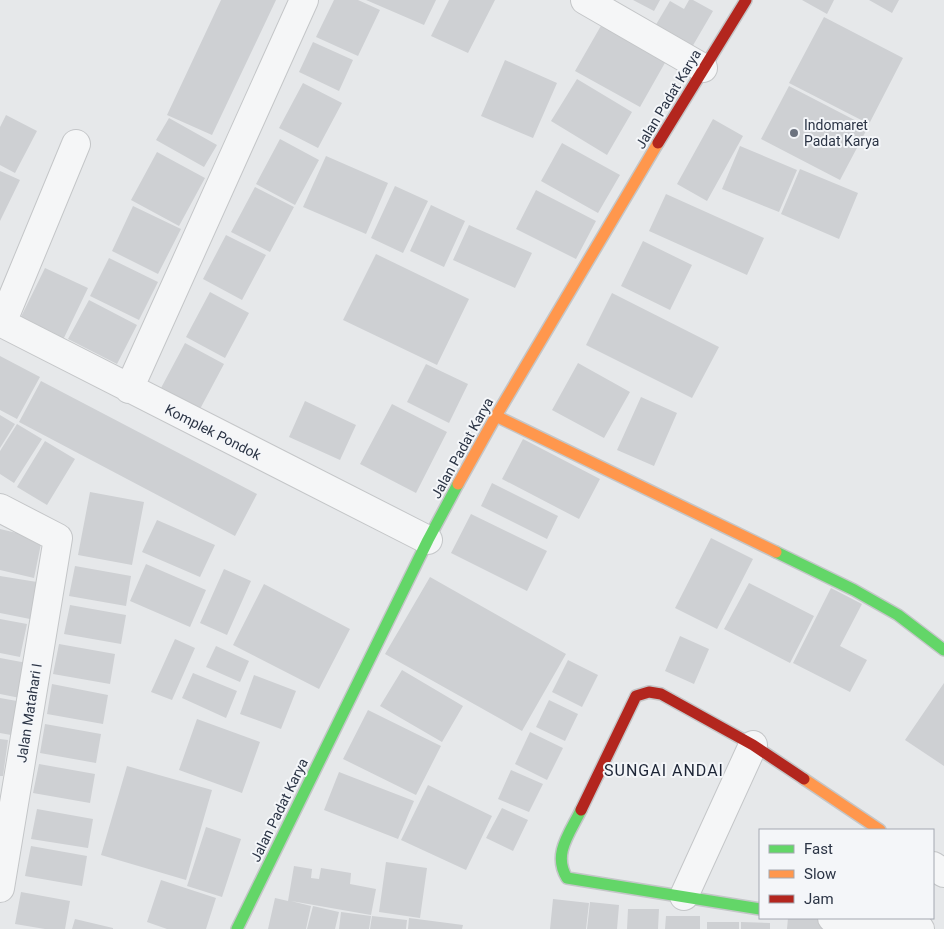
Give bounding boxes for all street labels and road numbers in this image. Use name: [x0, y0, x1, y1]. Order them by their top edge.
street label: Jalan Padat Karya: [632, 46, 704, 152]
street label: Jalan Padat Karya: [428, 395, 496, 501]
street label: Komplek Pondok: [162, 401, 264, 463]
street label: Jalan Matahari I: [13, 662, 45, 764]
street label: Jalan Padat Karya: [247, 756, 311, 864]

